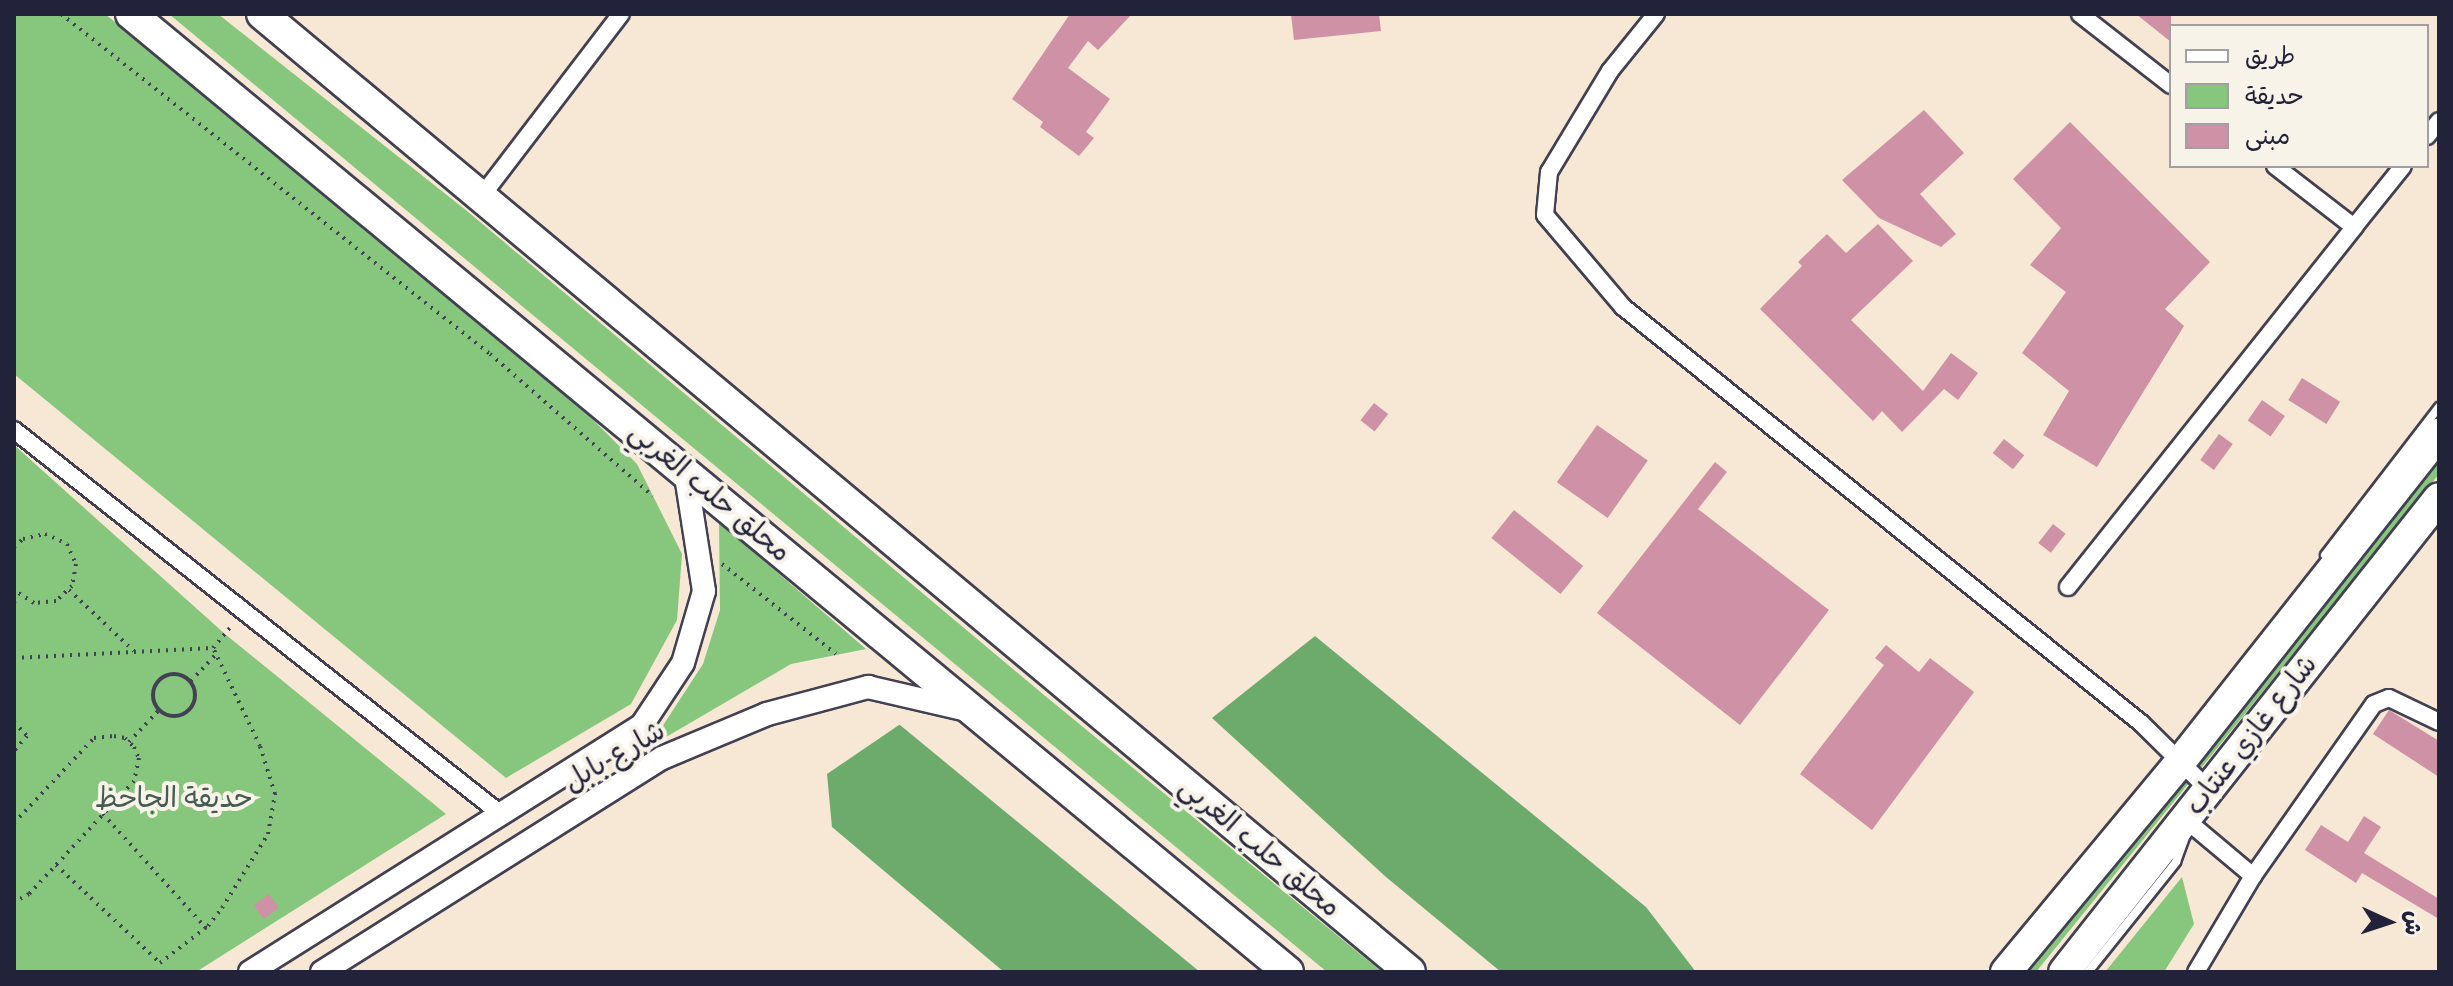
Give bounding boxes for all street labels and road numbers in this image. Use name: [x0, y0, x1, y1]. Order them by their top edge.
street label: محلق حلب الغربي: [623, 415, 797, 569]
street label: شارع غازي عنتاب: [2178, 648, 2324, 822]
street label: شارع بابل: [557, 713, 671, 799]
street label: محلق حلب الغربي: [1173, 770, 1347, 924]

